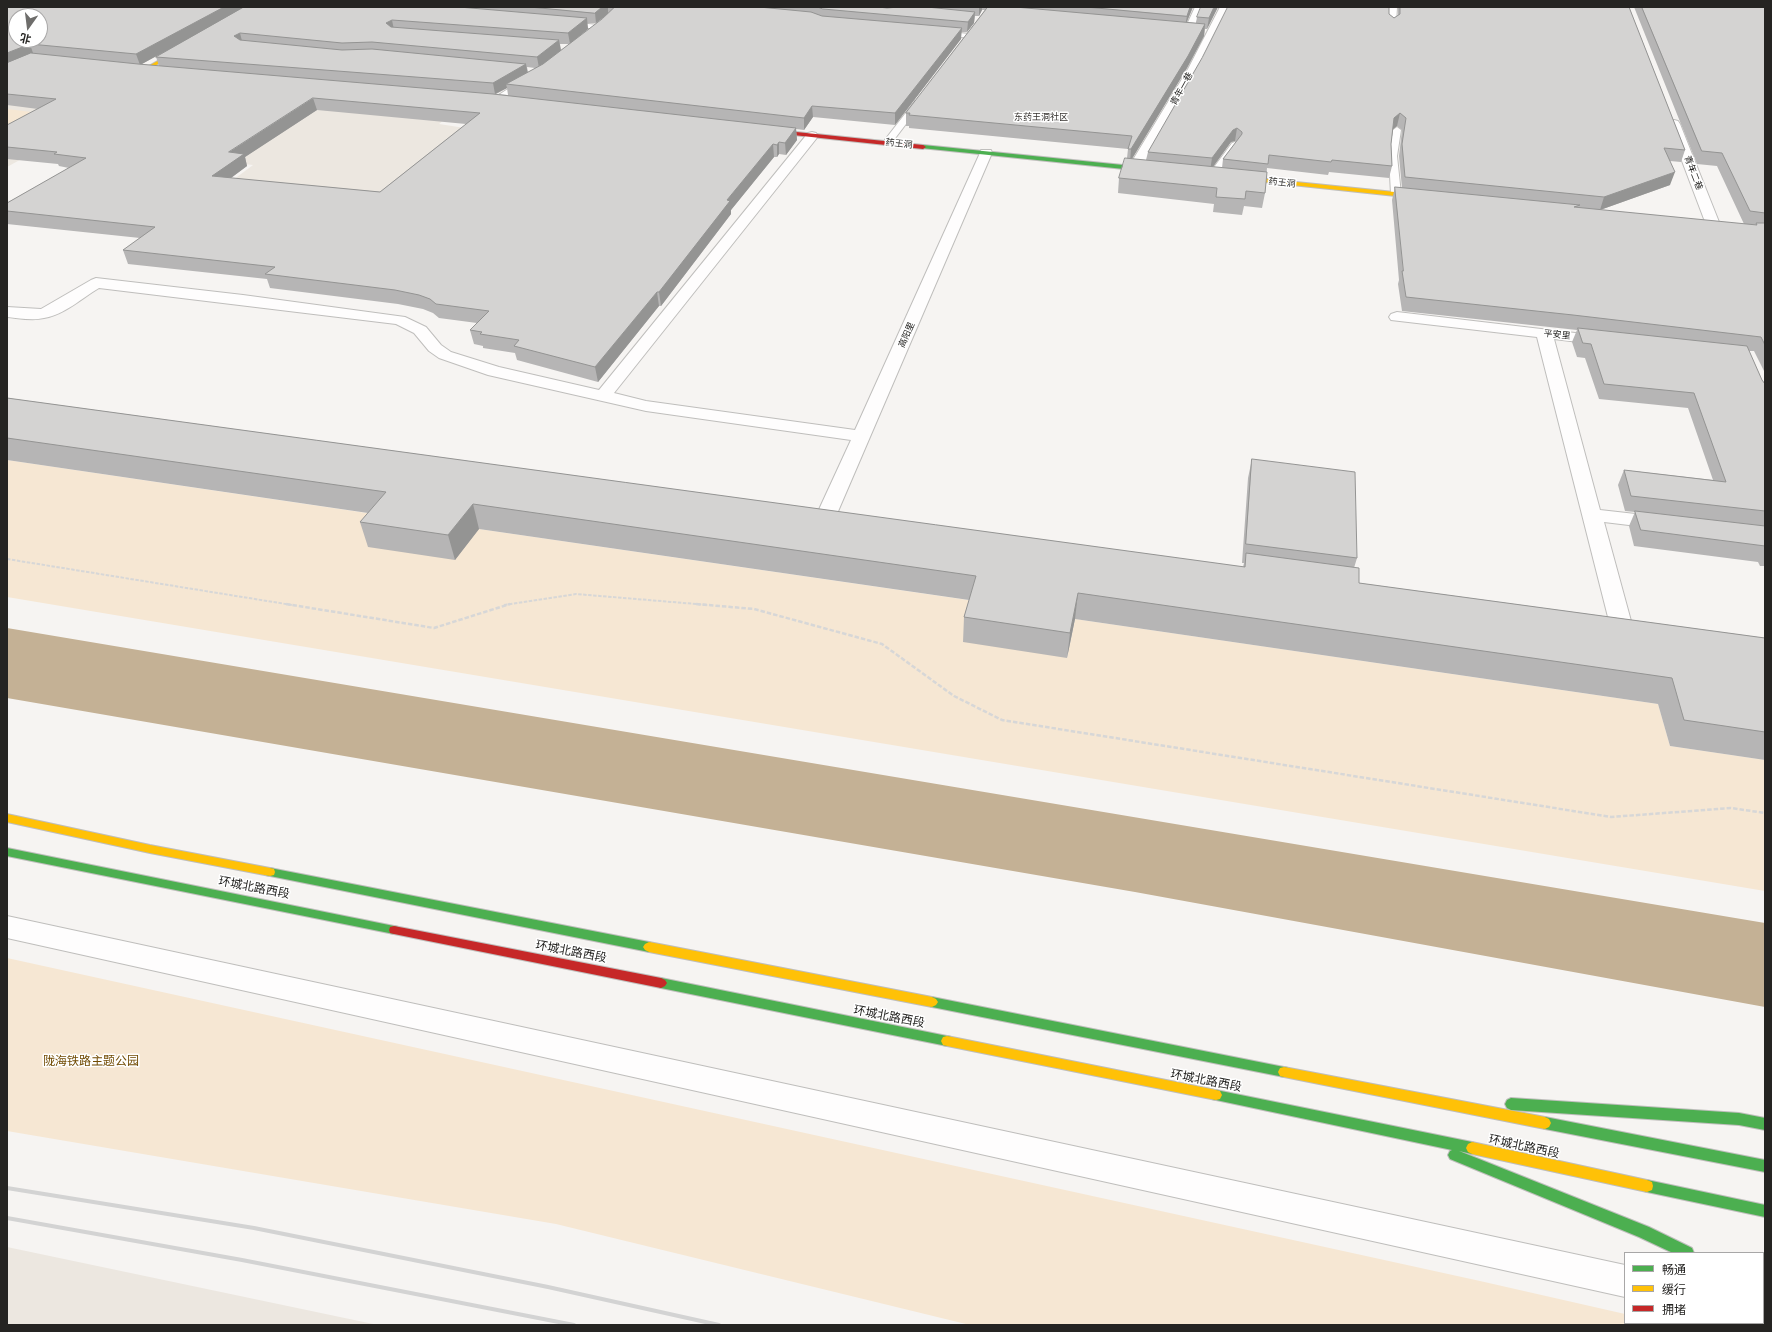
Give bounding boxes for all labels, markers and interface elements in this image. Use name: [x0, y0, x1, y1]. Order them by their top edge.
north arrow: [8, 8, 48, 48]
text: 北: [19, 32, 32, 46]
street label: 青年一巷: [1169, 71, 1195, 107]
district label: 东药王洞社区: [1014, 113, 1068, 123]
street label: 药王洞: [885, 137, 913, 151]
street label: 青年二巷: [1682, 154, 1704, 192]
street label: 药王洞: [1268, 176, 1296, 190]
street label: 高阳里: [897, 320, 917, 350]
street label: 平安里: [1543, 328, 1571, 342]
street label: 环城北路西段: [217, 874, 291, 902]
street label: 环城北路西段: [534, 938, 608, 966]
street label: 环城北路西段: [852, 1003, 926, 1031]
park label: 陇海铁路主题公园: [43, 1055, 139, 1069]
street label: 环城北路西段: [1169, 1067, 1243, 1095]
street label: 环城北路西段: [1487, 1132, 1561, 1162]
legend: [1624, 1252, 1764, 1324]
text: 畅通: [1662, 1263, 1686, 1277]
text: 缓行: [1662, 1283, 1686, 1297]
text: 拥堵: [1662, 1303, 1686, 1317]

